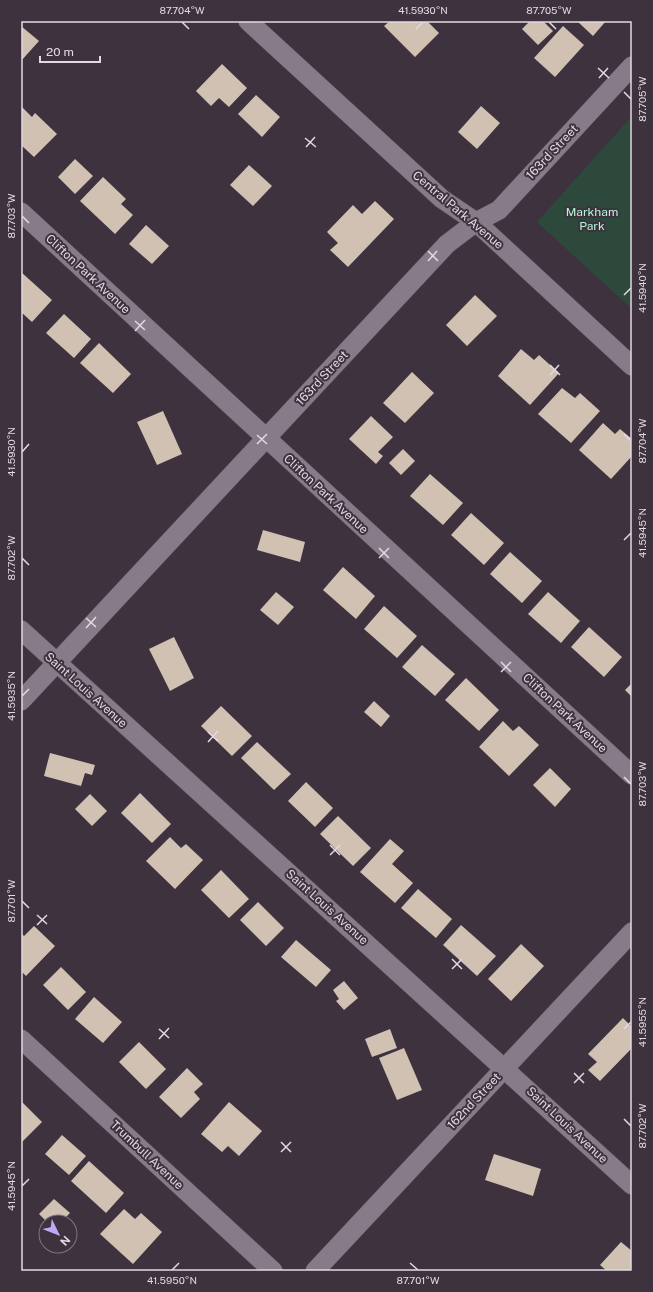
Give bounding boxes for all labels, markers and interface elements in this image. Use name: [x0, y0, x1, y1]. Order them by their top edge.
text: 87.704°W: [159, 4, 205, 16]
text: 41.5930°N: [398, 4, 448, 16]
text: 87.705°W: [526, 4, 572, 16]
scale bar: [40, 38, 100, 64]
text: 20 m: [46, 45, 74, 59]
text: 87.705°W: [636, 76, 648, 122]
street label: 163rd Street: [523, 122, 581, 182]
street label: Central Park Avenue: [410, 168, 506, 252]
text: 87.703°W: [5, 193, 17, 239]
park label: Markham Park: [566, 205, 618, 233]
street label: Clifton Park Avenue: [43, 231, 133, 317]
text: 41.5940°N: [636, 263, 648, 313]
street label: 163rd Street: [293, 348, 351, 408]
text: 87.704°W: [636, 418, 648, 464]
text: 41.5930°N: [5, 427, 17, 477]
street label: Clifton Park Avenue: [281, 451, 371, 537]
text: 41.5945°N: [636, 508, 648, 558]
text: 87.702°W: [5, 535, 17, 580]
street label: Saint Louis Avenue: [42, 649, 130, 731]
street label: Clifton Park Avenue: [520, 670, 610, 756]
text: 41.5935°N: [5, 671, 17, 721]
text: 87.703°W: [636, 761, 648, 807]
street label: Saint Louis Avenue: [283, 866, 371, 948]
text: 87.701°W: [5, 879, 17, 923]
text: 41.5955°N: [636, 997, 648, 1047]
street label: 162nd Street: [444, 1070, 504, 1132]
street label: Saint Louis Avenue: [524, 1084, 611, 1166]
text: 87.702°W: [636, 1103, 648, 1148]
street label: Trumbull Avenue: [108, 1118, 186, 1192]
text: 41.5945°N: [5, 1161, 17, 1211]
north arrow: [38, 1214, 78, 1254]
text: N: [58, 1234, 73, 1248]
text: 41.5950°N: [147, 1274, 197, 1286]
text: 87.701°W: [397, 1274, 440, 1286]

